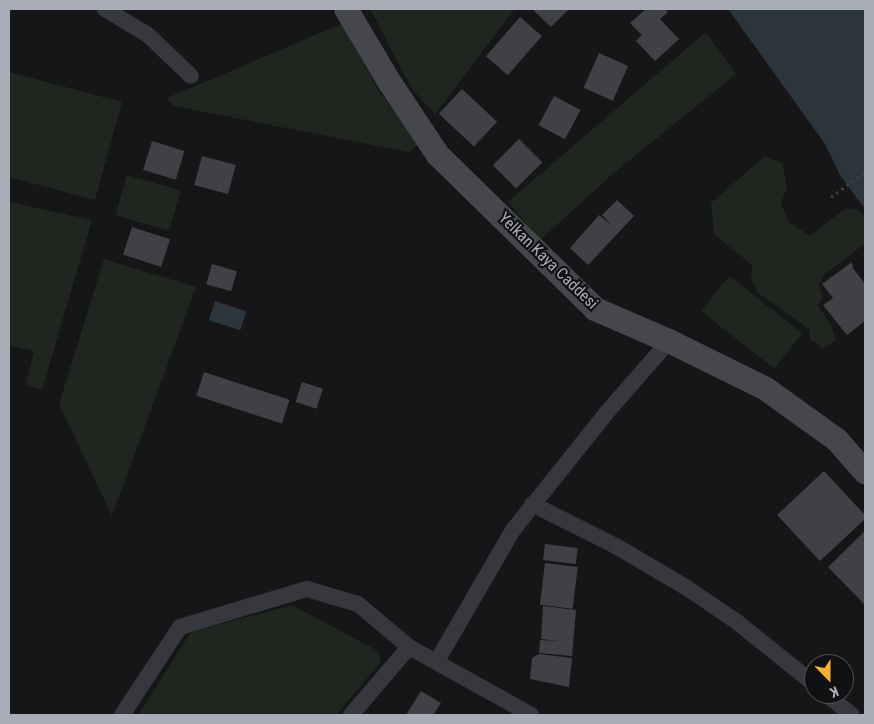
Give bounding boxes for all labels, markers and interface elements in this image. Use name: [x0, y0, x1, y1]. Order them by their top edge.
street label: Yelkan Kaya Caddesi: [494, 209, 602, 313]
north arrow: [804, 654, 854, 704]
text: K: [828, 683, 841, 701]

